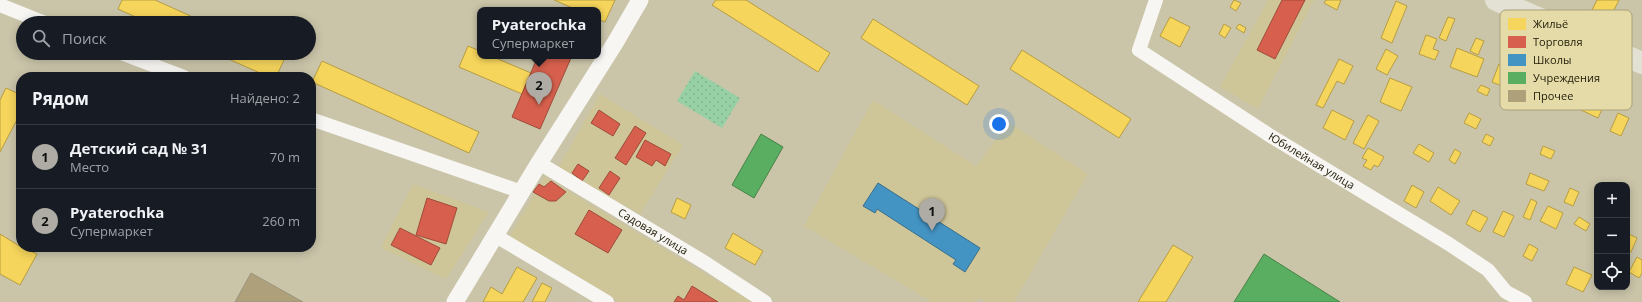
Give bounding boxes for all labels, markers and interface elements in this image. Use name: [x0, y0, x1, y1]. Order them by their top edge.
popup: [477, 7, 601, 59]
legend: [1500, 10, 1632, 110]
text: Pyaterochka: [492, 14, 586, 34]
search box: [16, 16, 316, 60]
text: Жильё: [1533, 16, 1568, 31]
icon: search: [30, 27, 52, 49]
text: Поиск: [62, 28, 106, 48]
text: Супермаркет: [492, 34, 575, 52]
text: Торговля: [1533, 34, 1582, 49]
text: Школы: [1533, 52, 1571, 67]
text: Учреждения: [1533, 70, 1600, 85]
pin: 2: [526, 72, 552, 105]
text: Рядом: [32, 87, 89, 110]
text: Прочее: [1533, 88, 1573, 103]
text: Найдено: 2: [230, 89, 300, 107]
your location: [989, 114, 1009, 134]
street label: Юбилейная улица: [1266, 128, 1358, 192]
text: Детский сад № 31: [70, 138, 208, 158]
text: 1: [41, 148, 49, 166]
text: 70 m: [270, 148, 300, 166]
text: Место: [70, 158, 109, 176]
map controls: [1594, 182, 1630, 290]
button: +: [1594, 182, 1630, 218]
pin: 1: [919, 198, 945, 231]
text: Pyaterochka: [70, 202, 164, 222]
street label: Садовая улица: [615, 204, 691, 258]
text: 2: [41, 212, 49, 230]
text: 260 m: [262, 212, 300, 230]
button: −: [1594, 218, 1630, 254]
text: Супермаркет: [70, 222, 153, 240]
button: locate: [1594, 254, 1630, 290]

